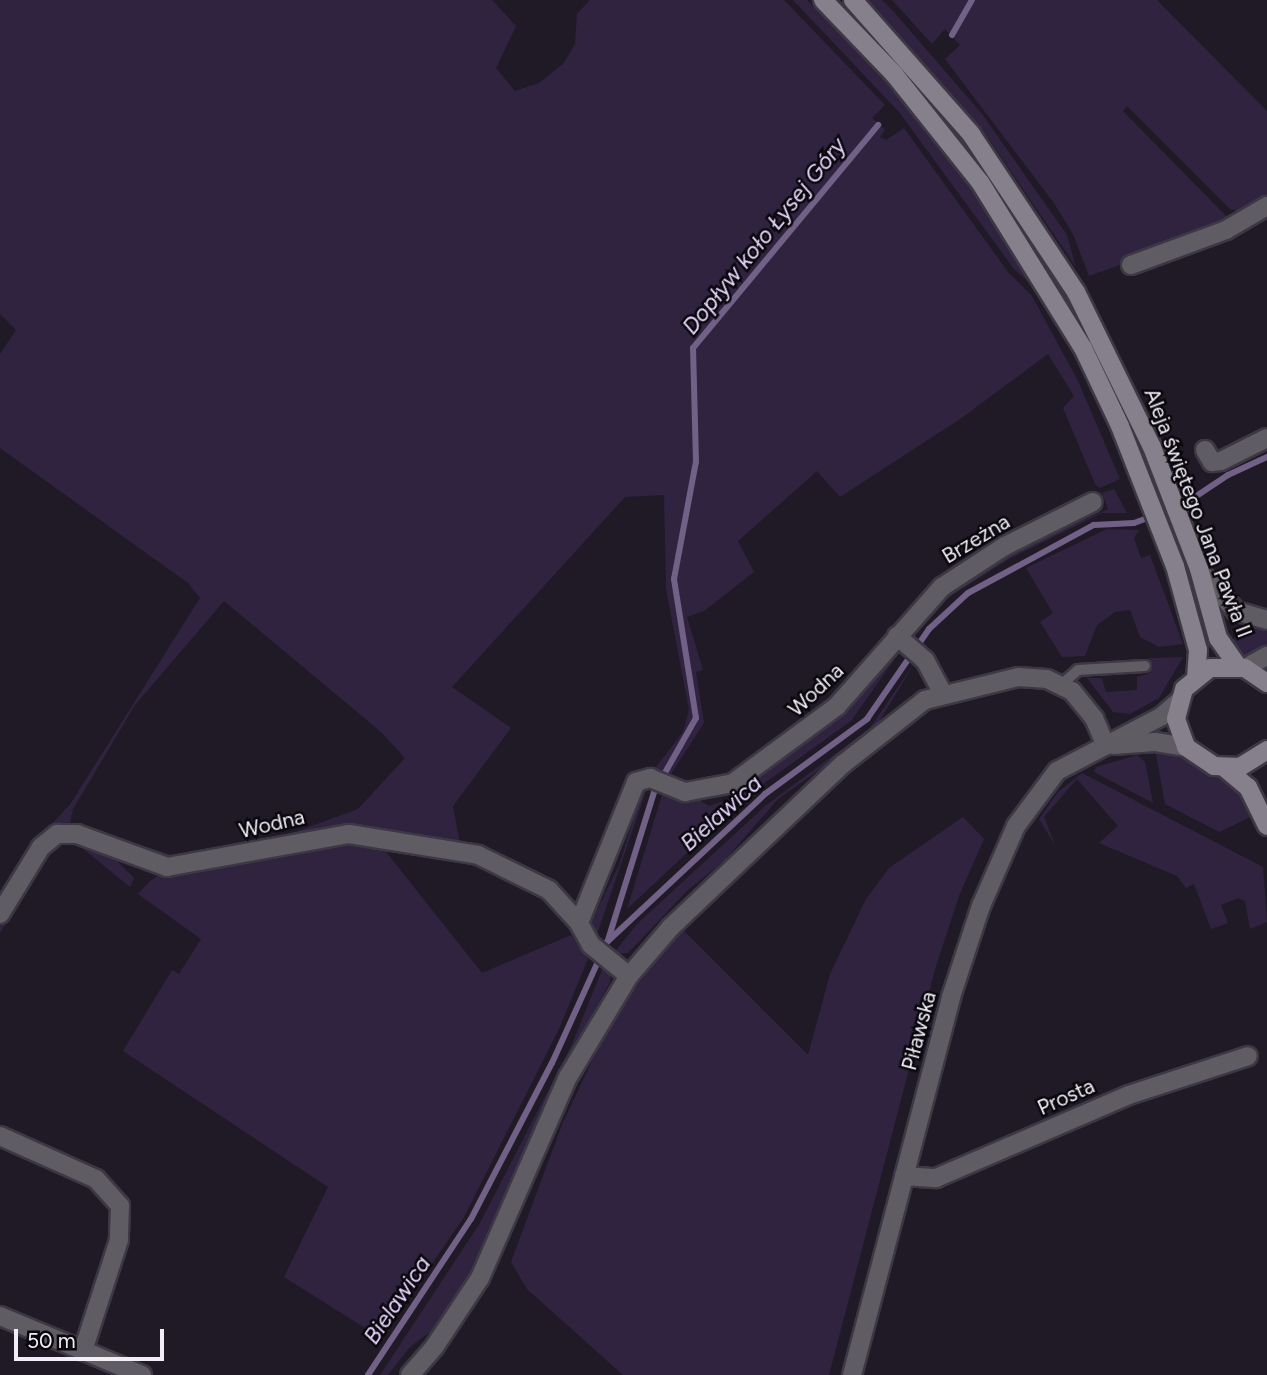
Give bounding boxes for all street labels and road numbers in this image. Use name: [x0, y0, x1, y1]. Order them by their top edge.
street label: Aleja świętego Jana Pawła II: [1139, 385, 1257, 641]
street label: Brzeżna: [938, 509, 1014, 569]
street label: Wodna: [783, 658, 849, 722]
street label: Wodna: [237, 804, 307, 844]
street label: Piławska: [896, 989, 942, 1073]
street label: Prosta: [1034, 1073, 1098, 1121]

